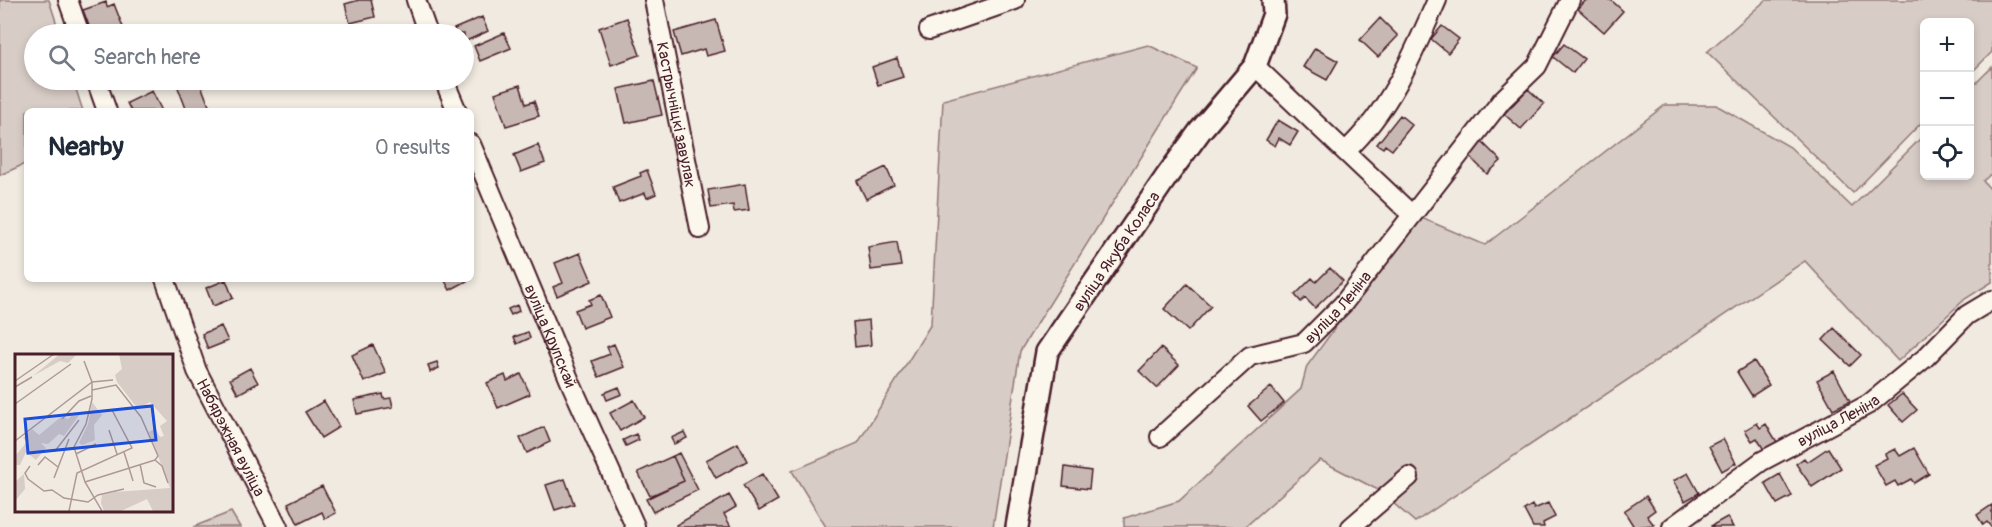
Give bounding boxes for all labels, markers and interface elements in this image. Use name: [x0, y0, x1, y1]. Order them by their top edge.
map controls: [1920, 18, 1974, 180]
button: +: [1920, 18, 1974, 72]
search box: [24, 24, 474, 90]
street label: Кастрычніцкі завулак: [652, 40, 700, 189]
icon: search: [45, 41, 78, 74]
text: Search here: [93, 43, 200, 71]
button: −: [1920, 72, 1974, 126]
button: locate: [1920, 126, 1974, 180]
text: Nearby: [48, 131, 124, 163]
text: 0 results: [375, 135, 450, 160]
street label: вуліца Якуба Коласа: [1069, 188, 1165, 315]
street label: вуліца Леніна: [1300, 267, 1376, 348]
street label: вуліца Крупскай: [520, 282, 581, 391]
inset map: [15, 354, 172, 512]
street label: Набярэжная вуліца: [192, 375, 269, 500]
street label: вуліца Леніна: [1794, 390, 1884, 451]

